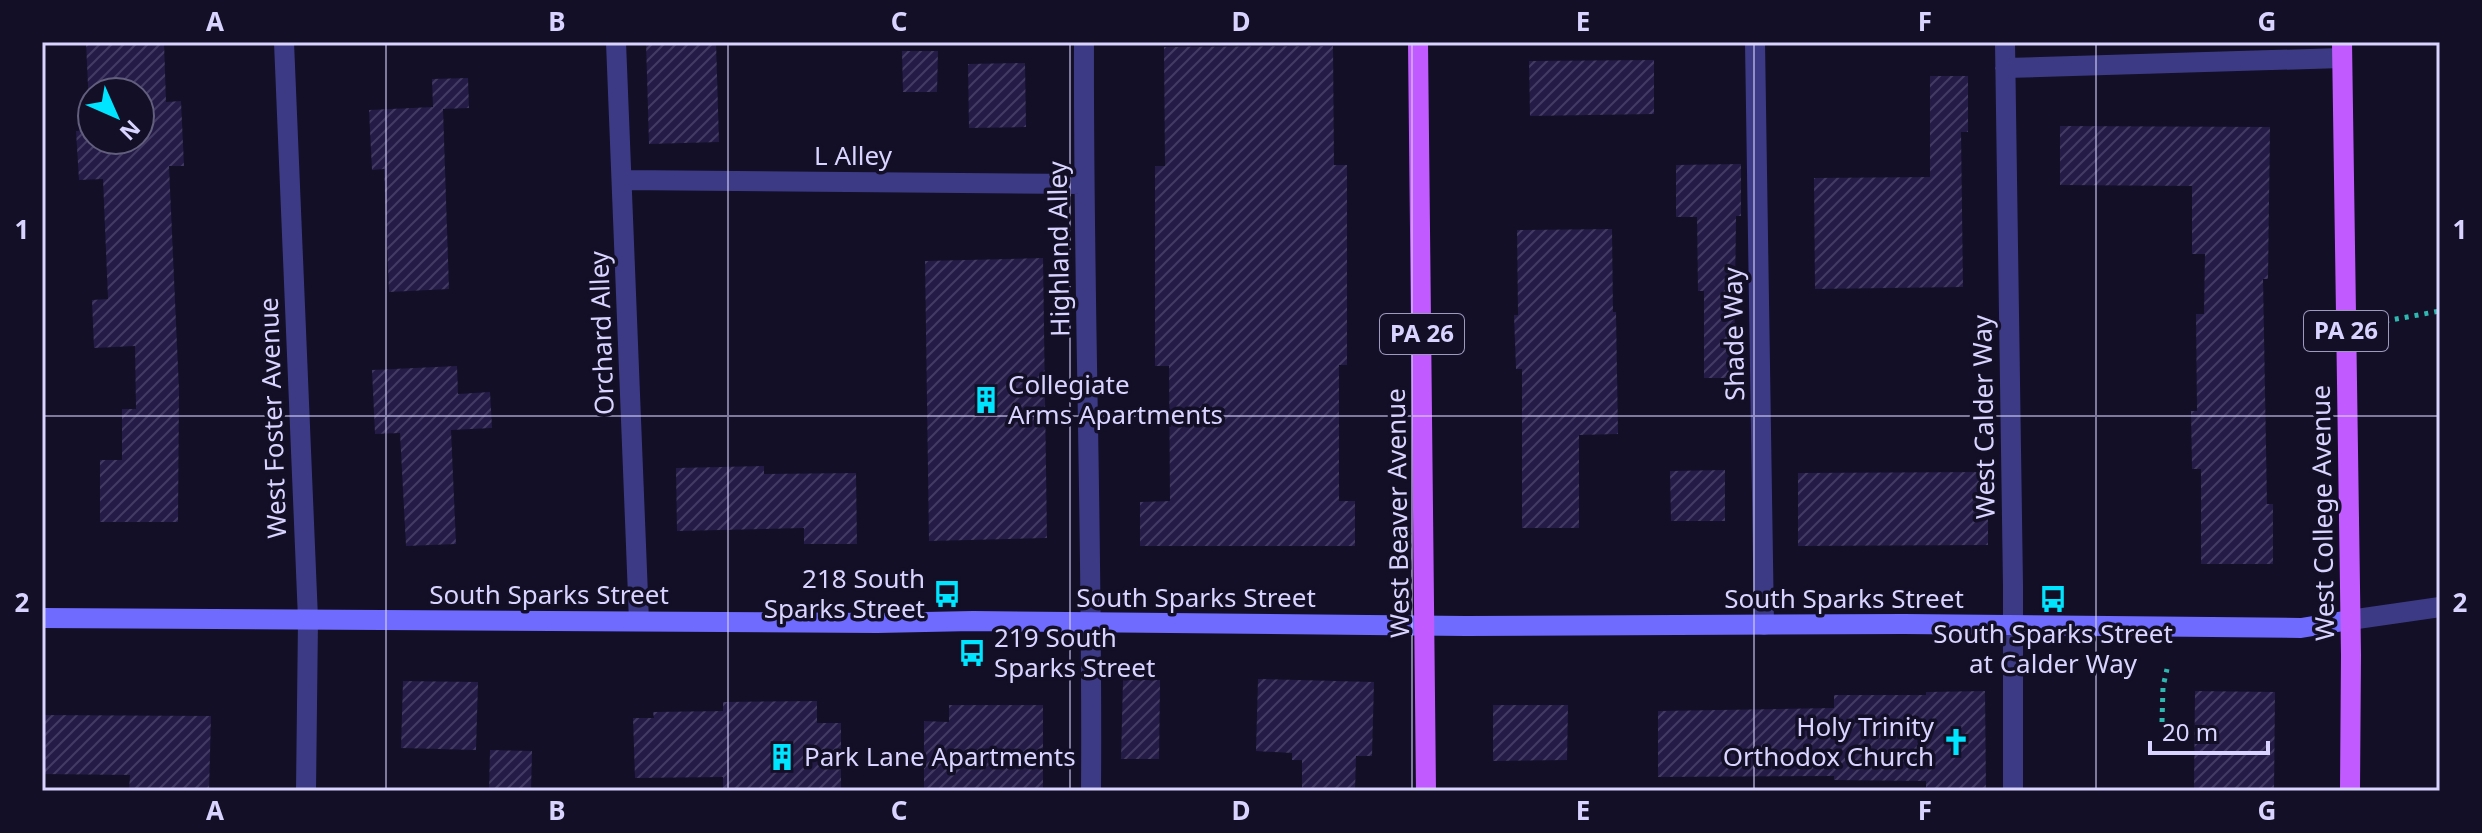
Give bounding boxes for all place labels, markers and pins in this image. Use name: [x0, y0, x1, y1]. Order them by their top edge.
place label: Collegiate Arms Apartments: [1008, 366, 1223, 432]
building icon: Collegiate Arms Apartments: [971, 385, 1001, 415]
place label: 218 South Sparks Street: [764, 560, 925, 626]
bus stop icon: 218 South Sparks Street: [932, 579, 962, 609]
bus stop icon: South Sparks Street at Calder Way: [2038, 584, 2068, 614]
place label: South Sparks Street at Calder Way: [1933, 615, 2173, 681]
place label: 219 South Sparks Street: [994, 619, 1155, 685]
bus stop icon: 219 South Sparks Street: [957, 638, 987, 668]
place label: Holy Trinity Orthodox Church: [1723, 708, 1935, 774]
church icon: Holy Trinity Orthodox Church: [1941, 727, 1971, 757]
place label: Park Lane Apartments: [804, 738, 1076, 774]
building icon: Park Lane Apartments: [767, 742, 797, 772]

